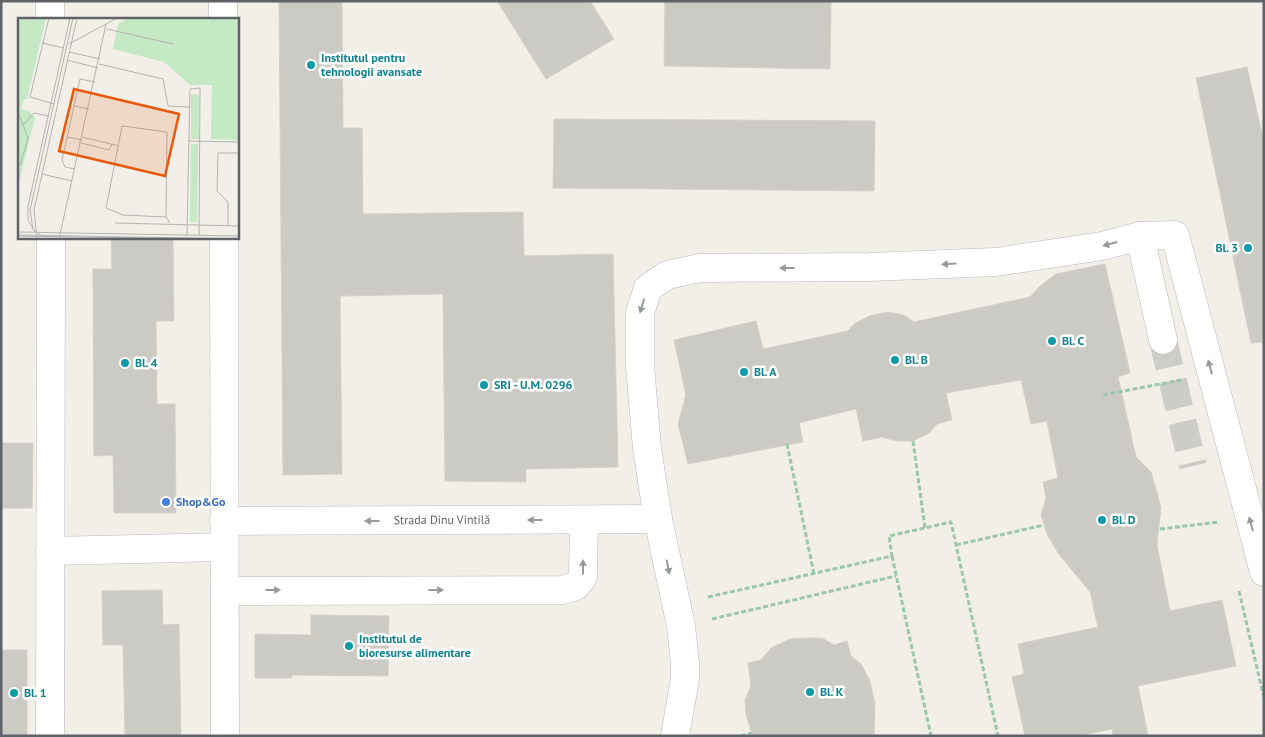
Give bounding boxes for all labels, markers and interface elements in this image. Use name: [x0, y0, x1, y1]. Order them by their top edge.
inset map: [18, 18, 239, 239]
place label: Institutul pentru tehnologii avansate: [321, 50, 422, 79]
marker: Institutul pentru tehnologii avansate: [305, 59, 317, 71]
one-way arrow: [1103, 240, 1118, 248]
place label: Bl. 3: [1215, 240, 1238, 255]
marker: Bl. 3: [1242, 242, 1254, 254]
one-way arrow: [941, 260, 957, 268]
one-way arrow: [778, 264, 794, 272]
one-way arrow: [638, 298, 646, 313]
place label: Bl. C: [1062, 333, 1085, 348]
marker: Bl. C: [1046, 335, 1058, 347]
place label: Bl. B: [905, 352, 928, 367]
marker: Bl. B: [889, 354, 901, 366]
place label: Bl. 4: [135, 355, 158, 370]
marker: Bl. 4: [119, 357, 131, 369]
one-way arrow: [1206, 360, 1214, 375]
place label: Bl. A: [754, 364, 777, 379]
marker: Bl. A: [738, 366, 750, 378]
place label: SRI - U.M. 0296: [494, 377, 573, 392]
marker: SRI - U.M. 0296: [478, 379, 490, 391]
place label: Shop&Go: [176, 494, 226, 509]
marker: Shop&Go: [160, 496, 172, 508]
street label: Strada Dinu Vintilă: [394, 512, 490, 527]
place label: Bl. D: [1112, 512, 1136, 527]
marker: Bl. D: [1096, 514, 1108, 526]
one-way arrow: [527, 516, 543, 524]
one-way arrow: [364, 517, 380, 525]
one-way arrow: [1247, 517, 1255, 532]
one-way arrow: [579, 558, 587, 574]
one-way arrow: [664, 559, 672, 574]
one-way arrow: [266, 586, 282, 594]
one-way arrow: [428, 586, 444, 594]
place label: Institutul de bioresurse alimentare: [359, 631, 471, 660]
marker: Institutul de bioresurse alimentare: [343, 640, 355, 652]
place label: Bl. K: [820, 684, 844, 699]
place label: Bl. 1: [24, 685, 47, 700]
marker: Bl. K: [804, 686, 816, 698]
marker: Bl. 1: [8, 687, 20, 699]

